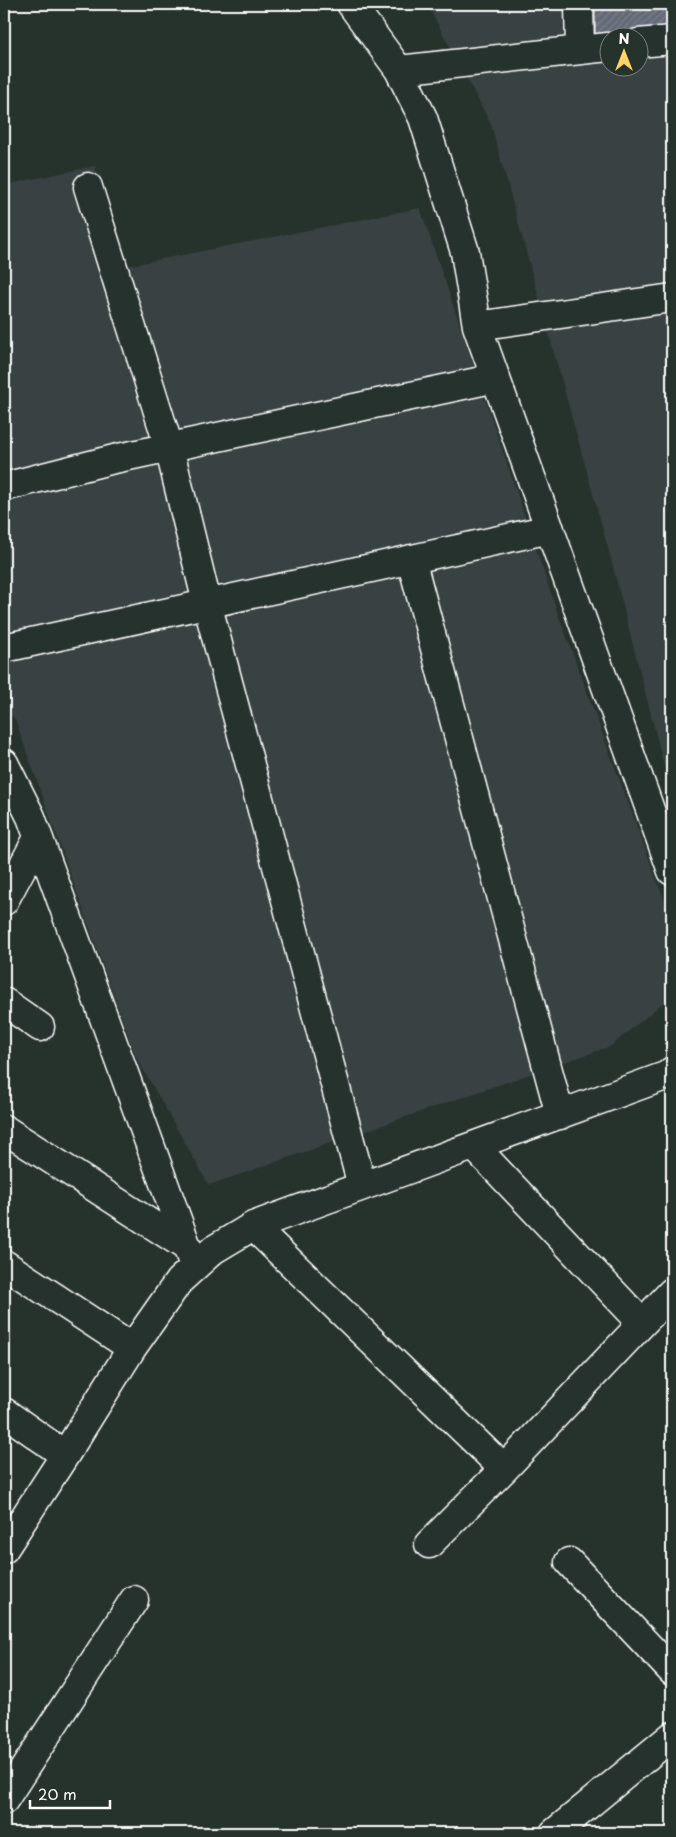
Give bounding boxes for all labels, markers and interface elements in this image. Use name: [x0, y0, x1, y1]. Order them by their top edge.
north arrow: [598, 28, 648, 78]
text: N: [618, 28, 630, 49]
scale bar: [30, 1777, 110, 1809]
text: 20 m: [38, 1782, 77, 1805]

